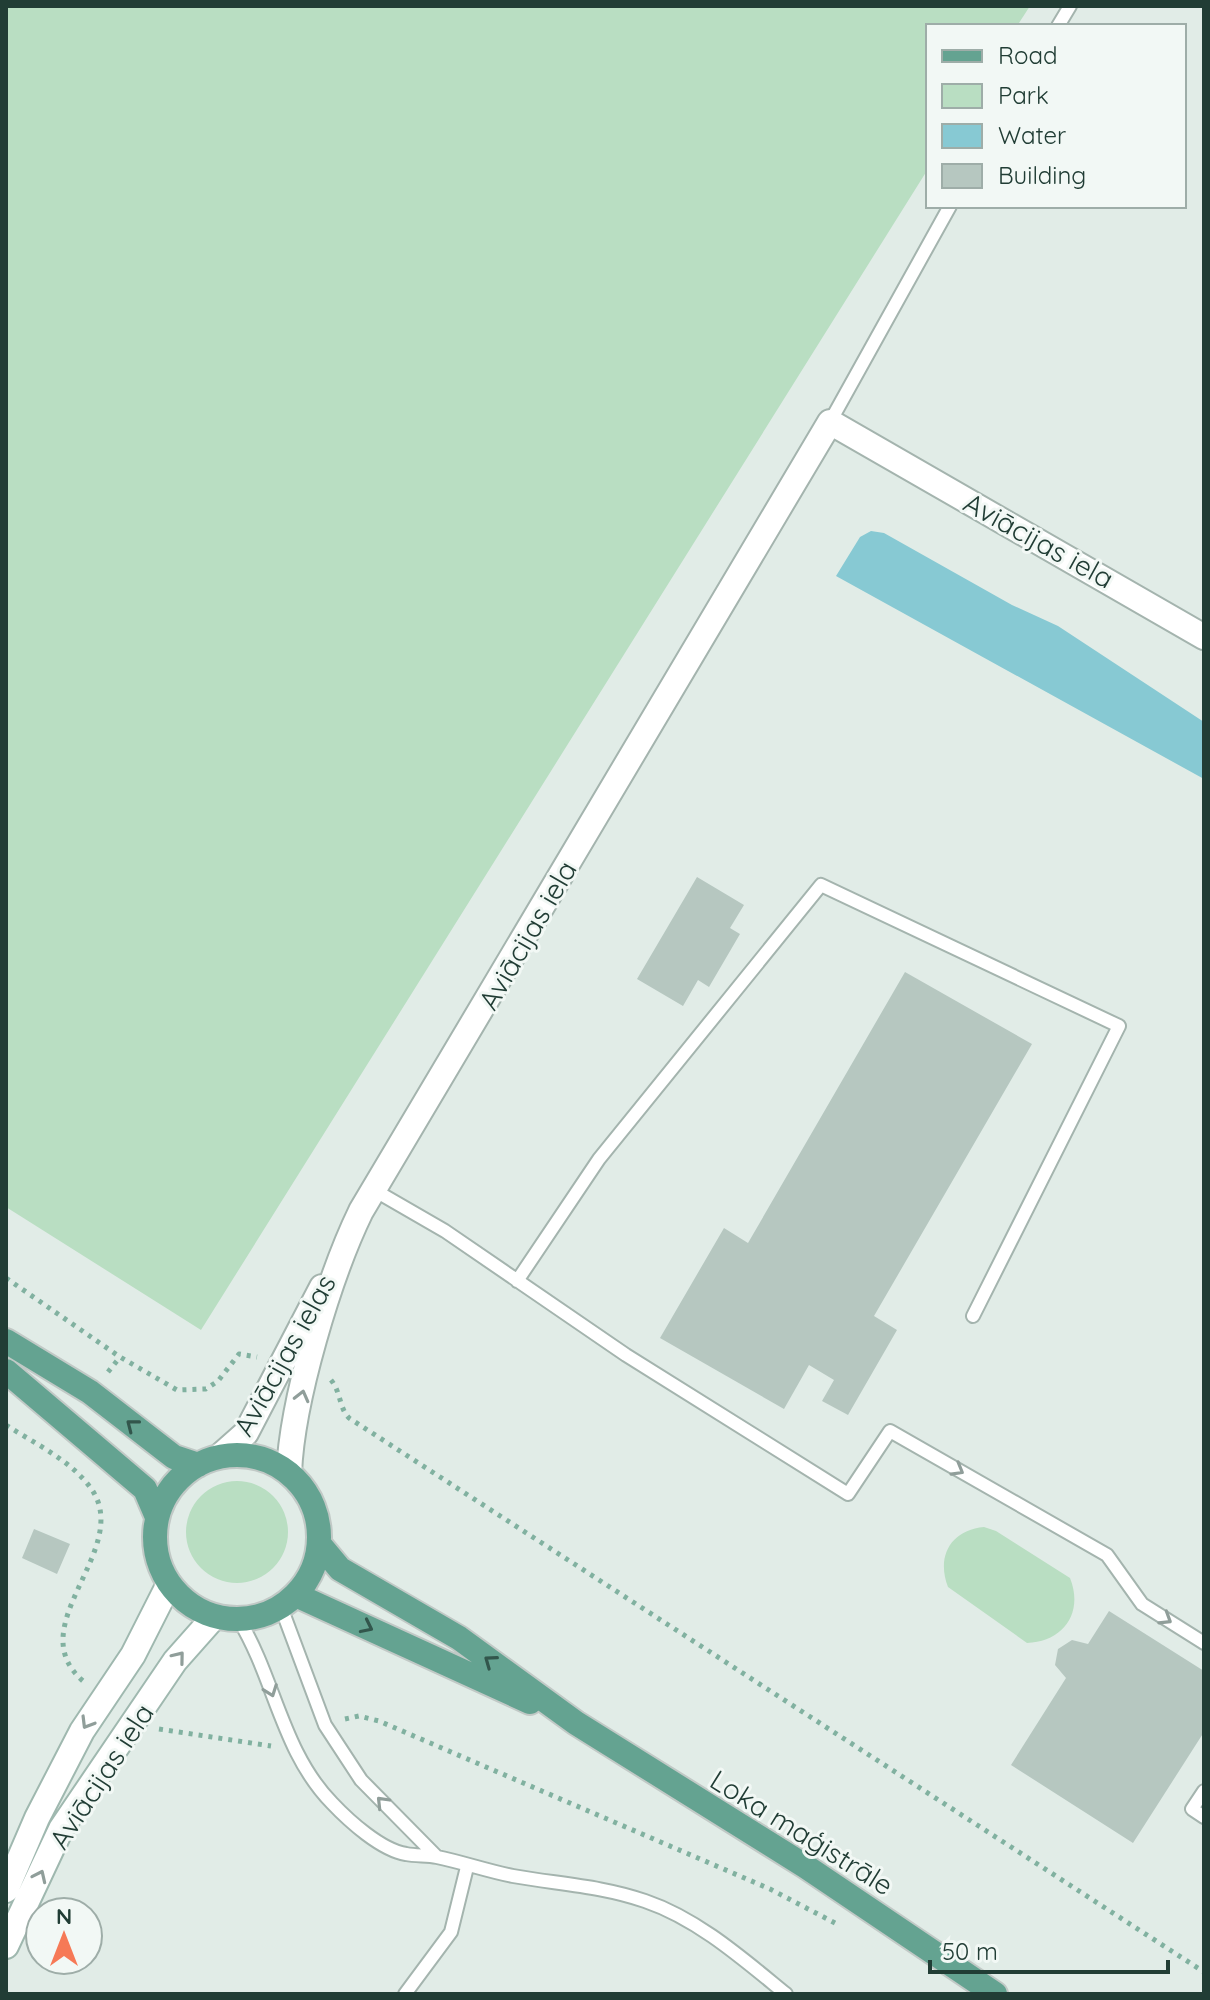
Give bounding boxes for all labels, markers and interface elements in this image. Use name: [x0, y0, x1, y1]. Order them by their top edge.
legend: [926, 24, 1186, 208]
text: Road: [998, 40, 1058, 70]
text: Park: [998, 80, 1049, 110]
text: Water: [998, 120, 1066, 150]
text: Building: [998, 160, 1086, 190]
street label: Aviācijas iela: [958, 484, 1120, 596]
street label: Aviācijas iela: [470, 854, 584, 1016]
street label: Aviācijas ielas: [225, 1268, 343, 1442]
one-way arrow: [292, 1390, 309, 1403]
one-way arrow: [126, 1420, 141, 1434]
one-way arrow: [949, 1460, 964, 1476]
one-way arrow: [1157, 1609, 1172, 1624]
one-way arrow: [359, 1617, 374, 1633]
one-way arrow: [169, 1652, 184, 1667]
one-way arrow: [484, 1656, 498, 1670]
one-way arrow: [261, 1683, 278, 1697]
street label: Aviācijas iela: [41, 1697, 161, 1855]
one-way arrow: [82, 1714, 97, 1729]
street label: Loka maģistrāle: [704, 1762, 900, 1902]
one-way arrow: [377, 1797, 391, 1811]
one-way arrow: [30, 1870, 46, 1884]
north arrow: [24, 1896, 104, 1976]
text: N: [56, 1902, 72, 1930]
scale bar: [930, 1924, 1168, 1974]
text: 50 m: [942, 1936, 998, 1966]

